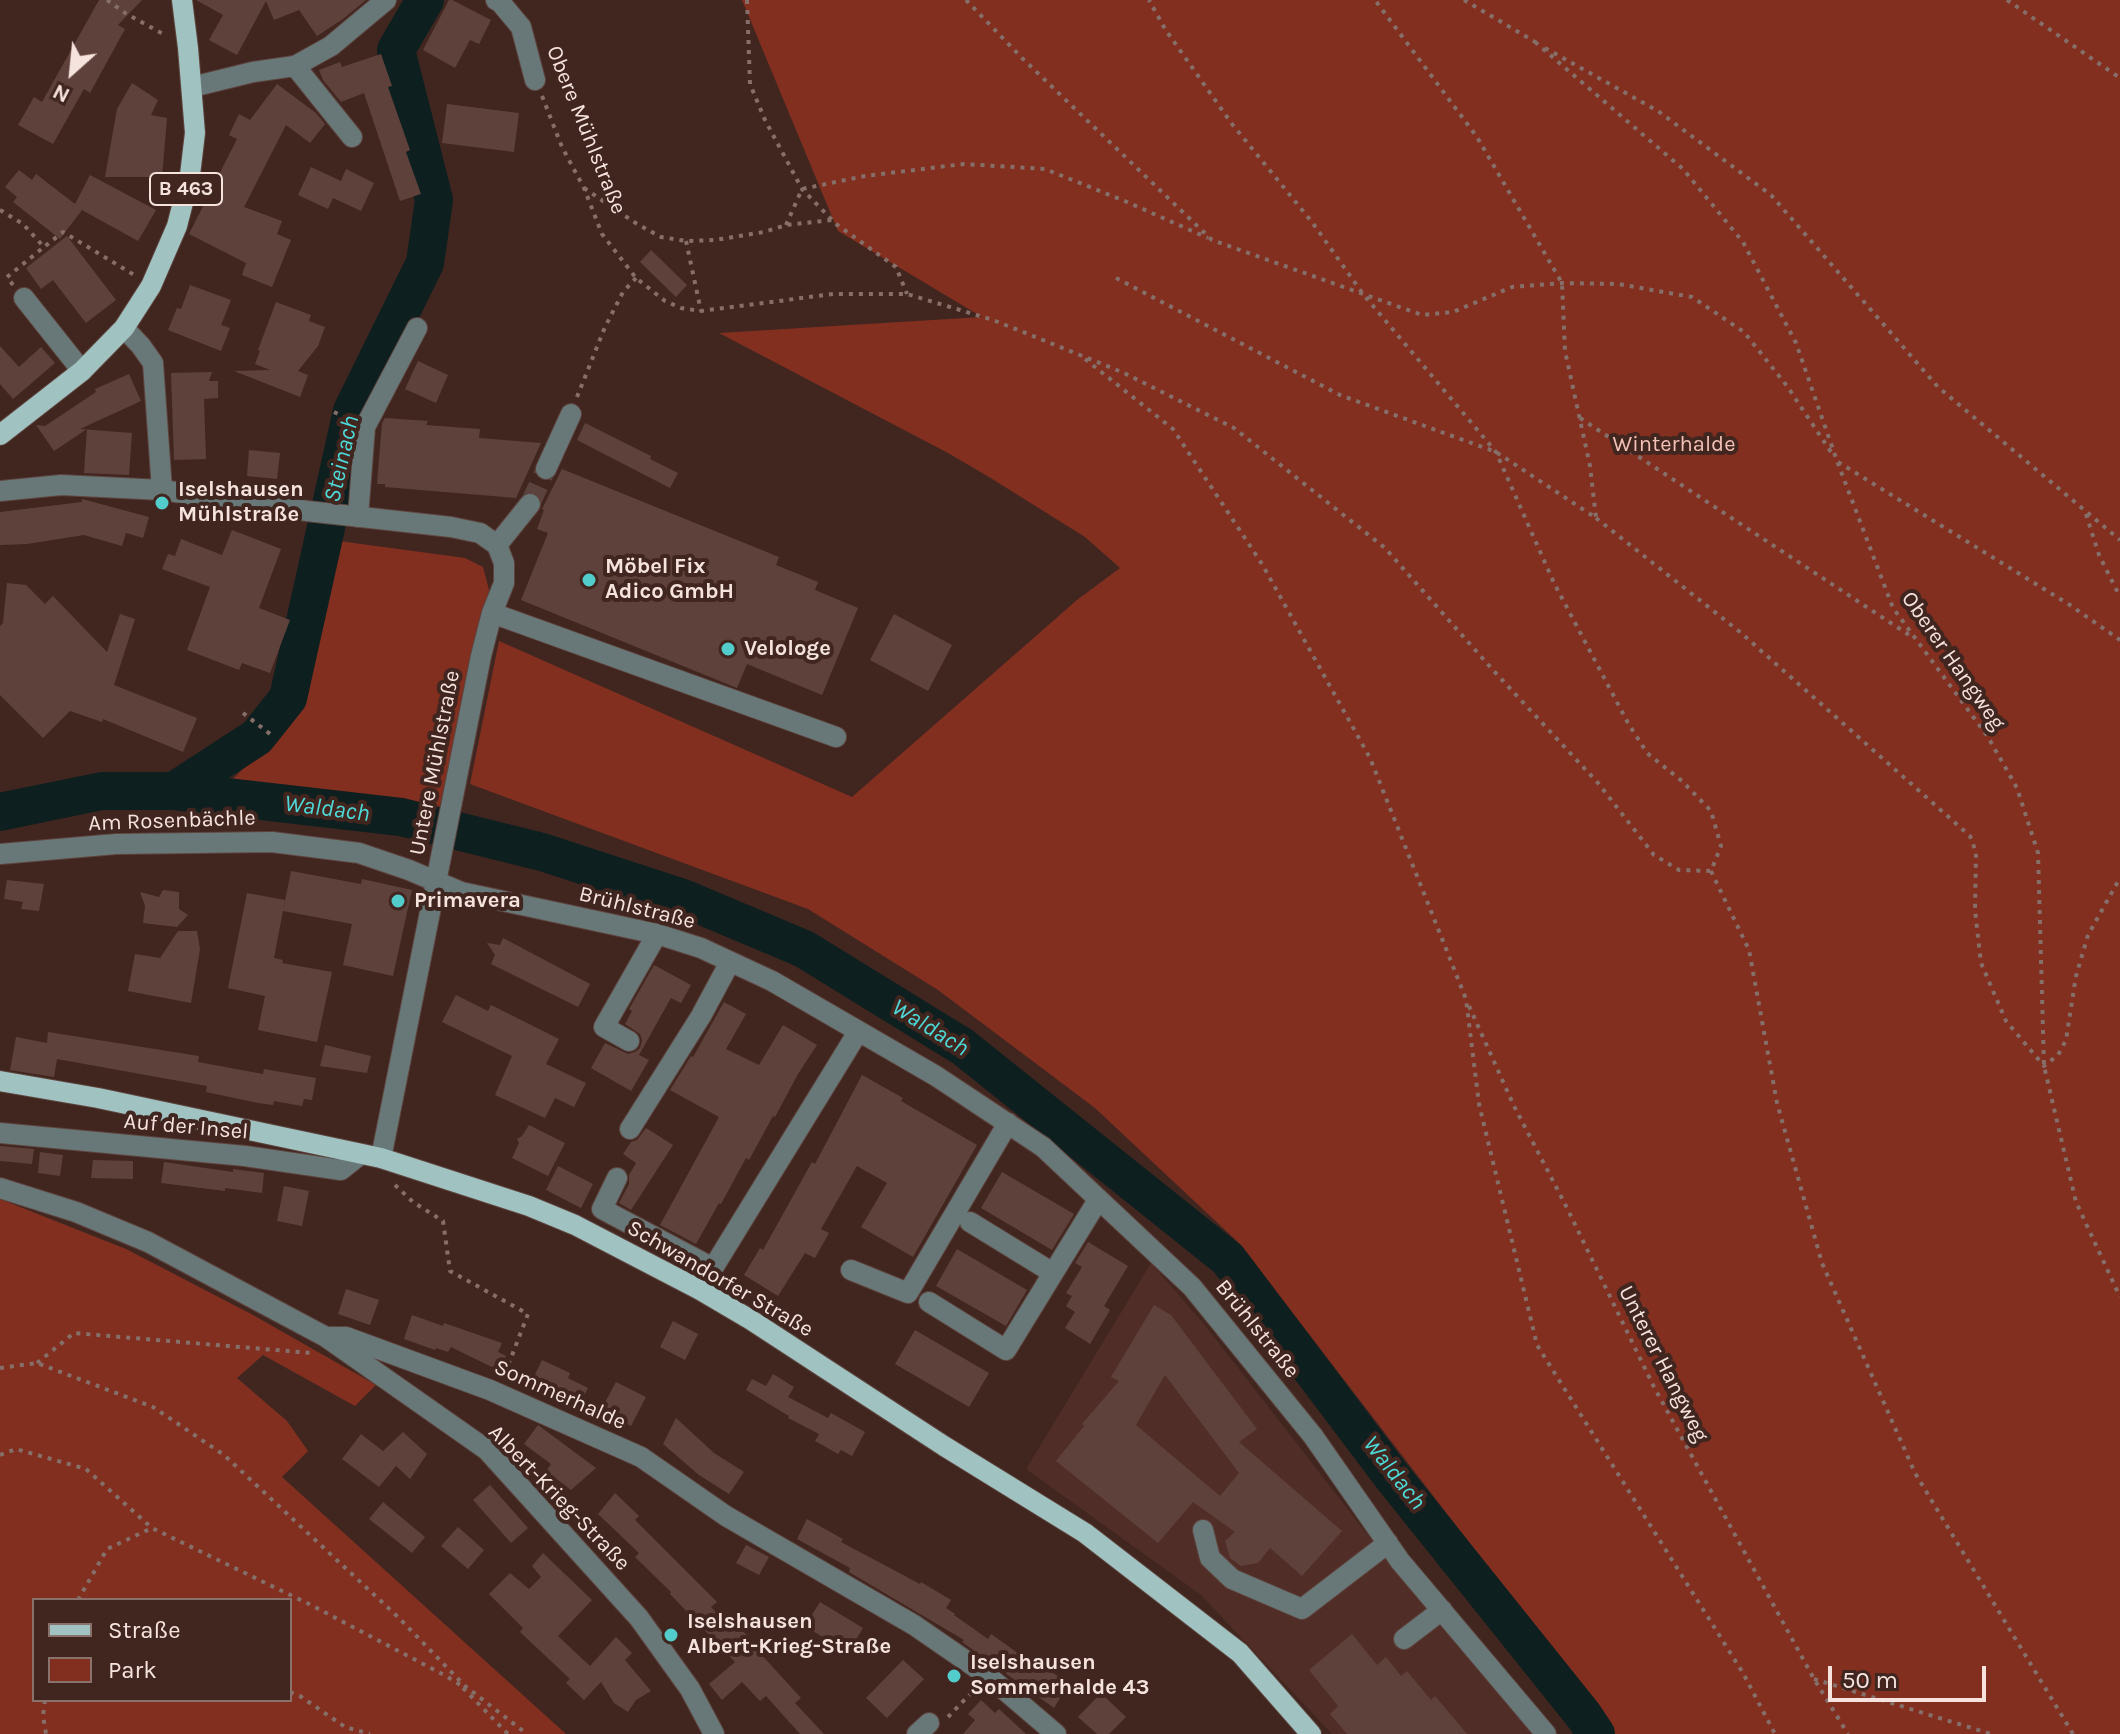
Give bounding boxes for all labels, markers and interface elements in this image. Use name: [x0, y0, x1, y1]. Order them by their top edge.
north arrow: [32, 32, 112, 112]
street label: Obere Mühlstraße: [540, 42, 632, 218]
text: N: [48, 78, 74, 109]
road number: B 463: [150, 173, 222, 205]
water label: Steinach: [318, 413, 366, 505]
park label: Winterhalde: [1613, 432, 1735, 458]
place label: Iselshausen Mühlstraße: [178, 477, 304, 528]
marker: Iselshausen Mühlstraße: [153, 494, 171, 512]
place label: Möbel Fix Adico GmbH: [605, 554, 734, 606]
marker: Möbel Fix Adico GmbH: [580, 571, 598, 589]
street label: Oberer Hangweg: [1895, 587, 2011, 735]
place label: Velologe: [744, 636, 831, 662]
marker: Velologe: [719, 640, 737, 658]
street label: Untere Mühlstraße: [404, 668, 466, 858]
water label: Waldach: [283, 789, 371, 829]
street label: Am Rosenbächle: [88, 805, 256, 837]
street label: Brühlstraße: [576, 881, 698, 935]
place label: Primavera: [414, 888, 521, 914]
marker: Primavera: [389, 892, 407, 910]
water label: Waldach: [886, 993, 974, 1063]
street label: Auf der Insel: [123, 1108, 249, 1146]
street label: Schwandorfer Straße: [622, 1215, 818, 1343]
street label: Brühlstraße: [1209, 1274, 1305, 1384]
street label: Unterer Hangweg: [1612, 1281, 1714, 1447]
street label: Sommerhalde: [490, 1354, 630, 1436]
street label: Albert-Krieg-Straße: [483, 1420, 635, 1576]
water label: Waldach: [1356, 1430, 1432, 1516]
legend: [32, 1598, 292, 1702]
place label: Iselshausen Albert-Krieg-Straße: [687, 1609, 891, 1660]
text: Straße: [108, 1616, 180, 1644]
marker: Iselshausen Albert-Krieg-Straße: [662, 1626, 680, 1644]
place label: Iselshausen Sommerhalde 43: [970, 1650, 1149, 1702]
scale bar: [1832, 1650, 1990, 1700]
text: Park: [108, 1656, 157, 1684]
text: 50 m: [1842, 1666, 1898, 1694]
marker: Iselshausen Sommerhalde 43: [945, 1667, 963, 1685]

